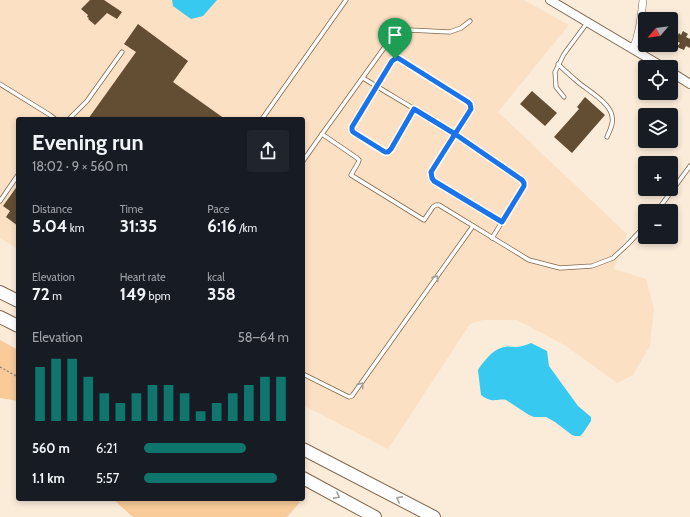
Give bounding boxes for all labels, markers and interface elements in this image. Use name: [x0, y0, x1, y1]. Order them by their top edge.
north arrow: [638, 12, 678, 52]
map controls: [638, 12, 678, 244]
pin: [378, 18, 412, 59]
icon: arrive: [384, 24, 406, 46]
button: locate: [638, 60, 678, 100]
button: layers: [638, 108, 678, 148]
text: Evening run: [32, 129, 144, 156]
button: share: [247, 130, 289, 172]
button: +: [638, 156, 678, 196]
text: 18:02 · 9 × 560 m: [32, 158, 128, 174]
text: Distance: [32, 202, 73, 216]
text: Time: [120, 202, 143, 216]
text: Pace: [207, 202, 229, 216]
button: −: [638, 204, 678, 244]
text: 5.04: [32, 216, 67, 236]
text: 31:35: [120, 216, 157, 236]
text: 6:16: [207, 216, 236, 236]
text: km: [67, 221, 84, 235]
text: /km: [236, 221, 257, 235]
text: Elevation: [32, 270, 75, 284]
text: Heart rate: [120, 270, 166, 284]
text: kcal: [207, 270, 225, 284]
one-way arrow: [431, 276, 438, 283]
text: 72: [32, 284, 50, 304]
text: 149: [120, 284, 146, 304]
text: 358: [207, 284, 236, 304]
text: m: [50, 289, 62, 303]
text: bpm: [146, 289, 170, 303]
text: Elevation: [32, 329, 83, 345]
text: 58–64 m: [238, 329, 289, 345]
one-way arrow: [356, 382, 363, 389]
text: 560 m: [32, 440, 70, 456]
text: 6:21: [96, 440, 117, 456]
text: 1.1 km: [32, 470, 65, 486]
text: 5:57: [96, 470, 119, 486]
one-way arrow: [333, 492, 340, 499]
one-way arrow: [396, 496, 404, 504]

